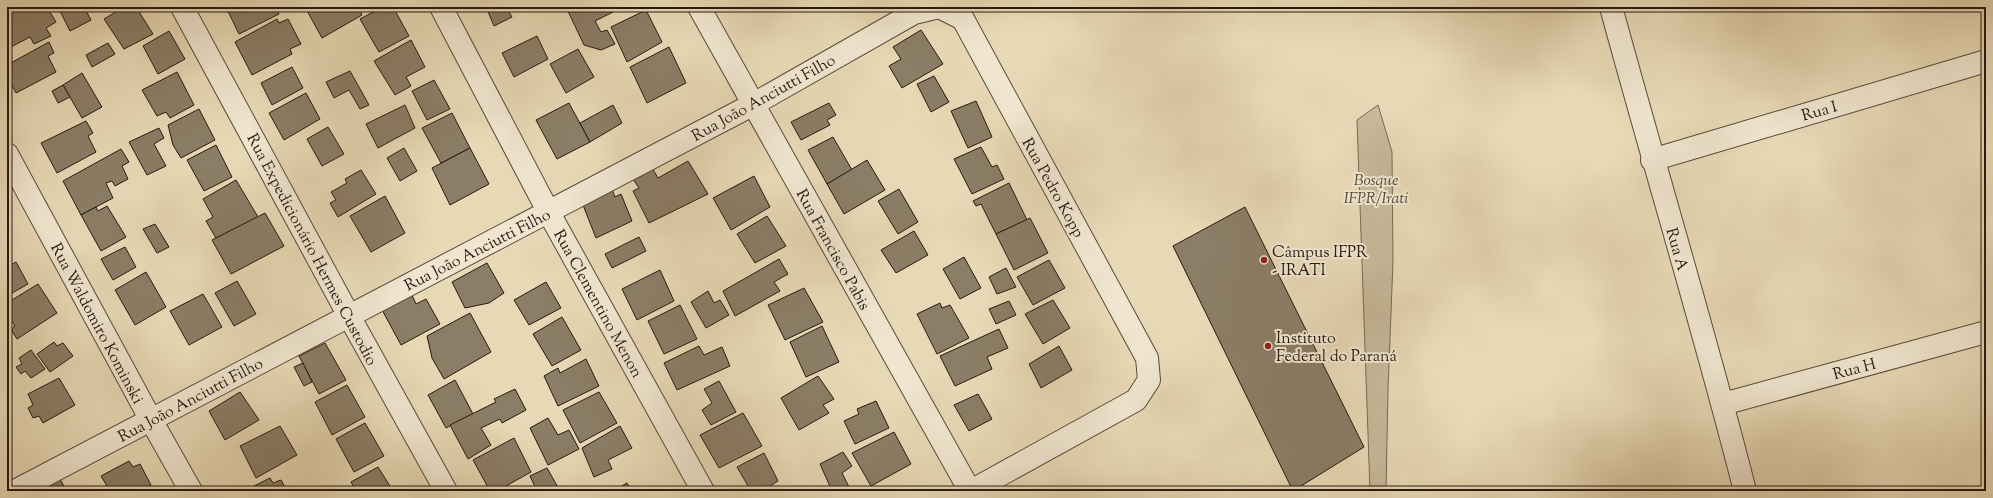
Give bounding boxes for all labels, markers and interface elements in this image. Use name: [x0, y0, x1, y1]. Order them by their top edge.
street label: Rua João Anciutti Filho: [688, 50, 841, 148]
street label: Rua I: [1799, 96, 1840, 128]
street label: Rua Expedicionário Hermes Custodio: [240, 130, 382, 370]
street label: Rua Pedro Kopp: [1015, 134, 1089, 242]
park label: Bosque IFPR/Irati: [1344, 170, 1408, 211]
street label: Rua Francisco Pabis: [789, 185, 875, 315]
street label: Rua João Anciutti Filho: [401, 204, 555, 298]
street label: Rua A: [1658, 225, 1693, 274]
street label: Rua Clementino Menon: [546, 226, 647, 383]
street label: Rua Waldomiro Kominski: [44, 240, 148, 409]
place label: Câmpus IFPR - IRATI: [1272, 242, 1368, 283]
marker: Câmpus IFPR - IRATI: [1259, 255, 1269, 265]
place label: Instituto Federal do Paraná: [1276, 328, 1397, 369]
marker: Instituto Federal do Paraná: [1263, 341, 1273, 351]
street label: Rua João Anciutti Filho: [114, 353, 268, 449]
street label: Rua H: [1831, 354, 1879, 387]

